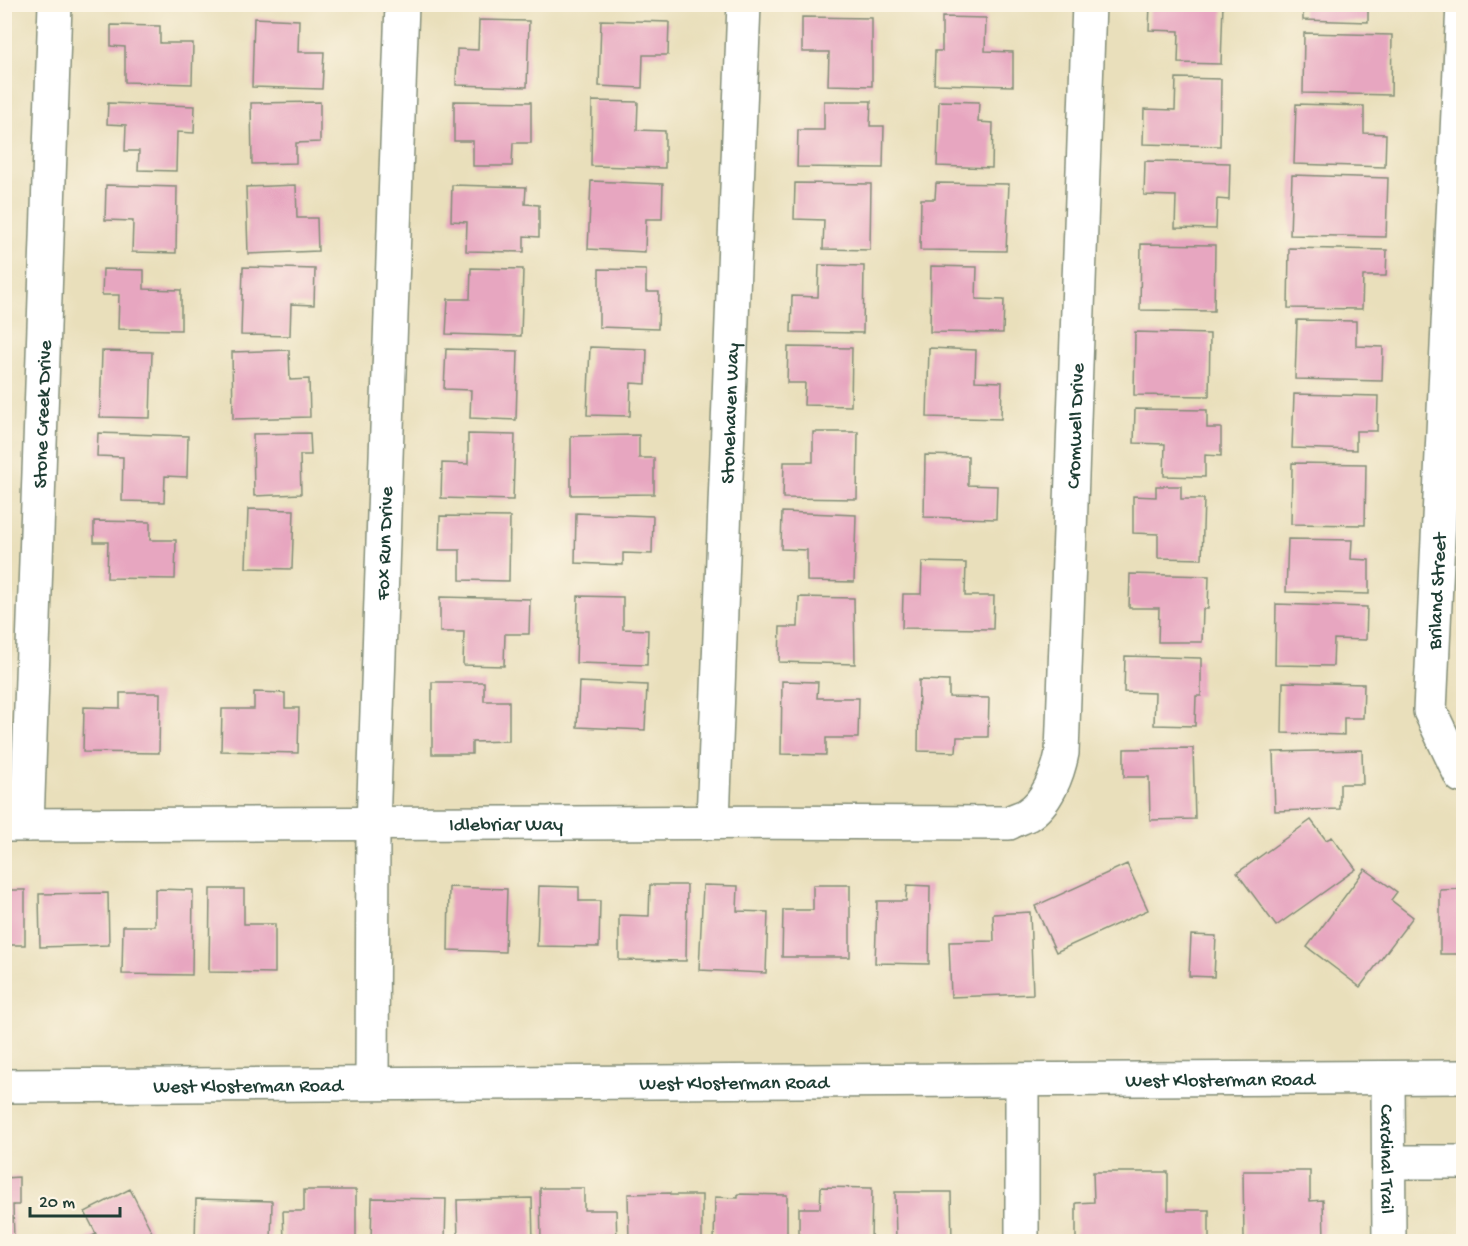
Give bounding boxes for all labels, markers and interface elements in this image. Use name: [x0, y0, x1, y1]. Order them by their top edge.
street label: Stone Creek Drive: [30, 339, 59, 489]
street label: Stonehaven Way: [718, 342, 746, 484]
street label: Cromwell Drive: [1064, 362, 1091, 489]
street label: Fox Run Drive: [373, 485, 400, 602]
street label: Briland Street: [1425, 531, 1453, 651]
street label: Idlebriar Way: [449, 815, 563, 838]
street label: West Klosterman Road: [1125, 1070, 1317, 1094]
street label: West Klosterman Road: [639, 1073, 831, 1097]
street label: West Klosterman Road: [153, 1076, 345, 1100]
street label: Cardinal Trail: [1373, 1104, 1397, 1214]
scale bar: [30, 1180, 120, 1218]
text: 20 m: [39, 1193, 75, 1214]

